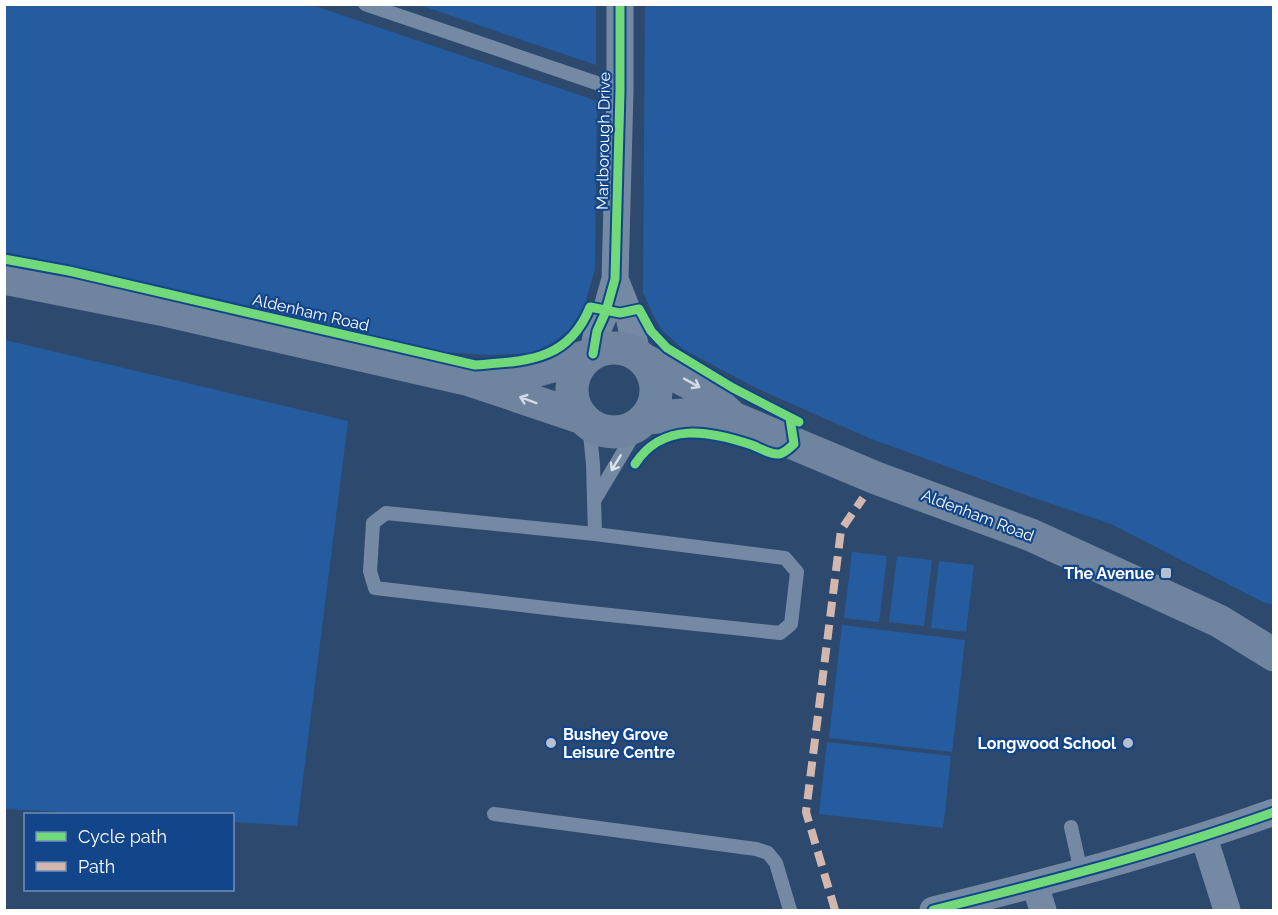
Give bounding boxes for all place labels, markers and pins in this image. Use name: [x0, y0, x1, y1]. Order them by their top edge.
place label: The Avenue: [1064, 564, 1154, 583]
marker: The Avenue: [1159, 566, 1173, 580]
place label: Bushey Grove Leisure Centre: [563, 725, 676, 762]
place label: Longwood School: [978, 734, 1117, 753]
marker: Bushey Grove Leisure Centre: [544, 736, 558, 750]
marker: Longwood School: [1121, 736, 1135, 750]

